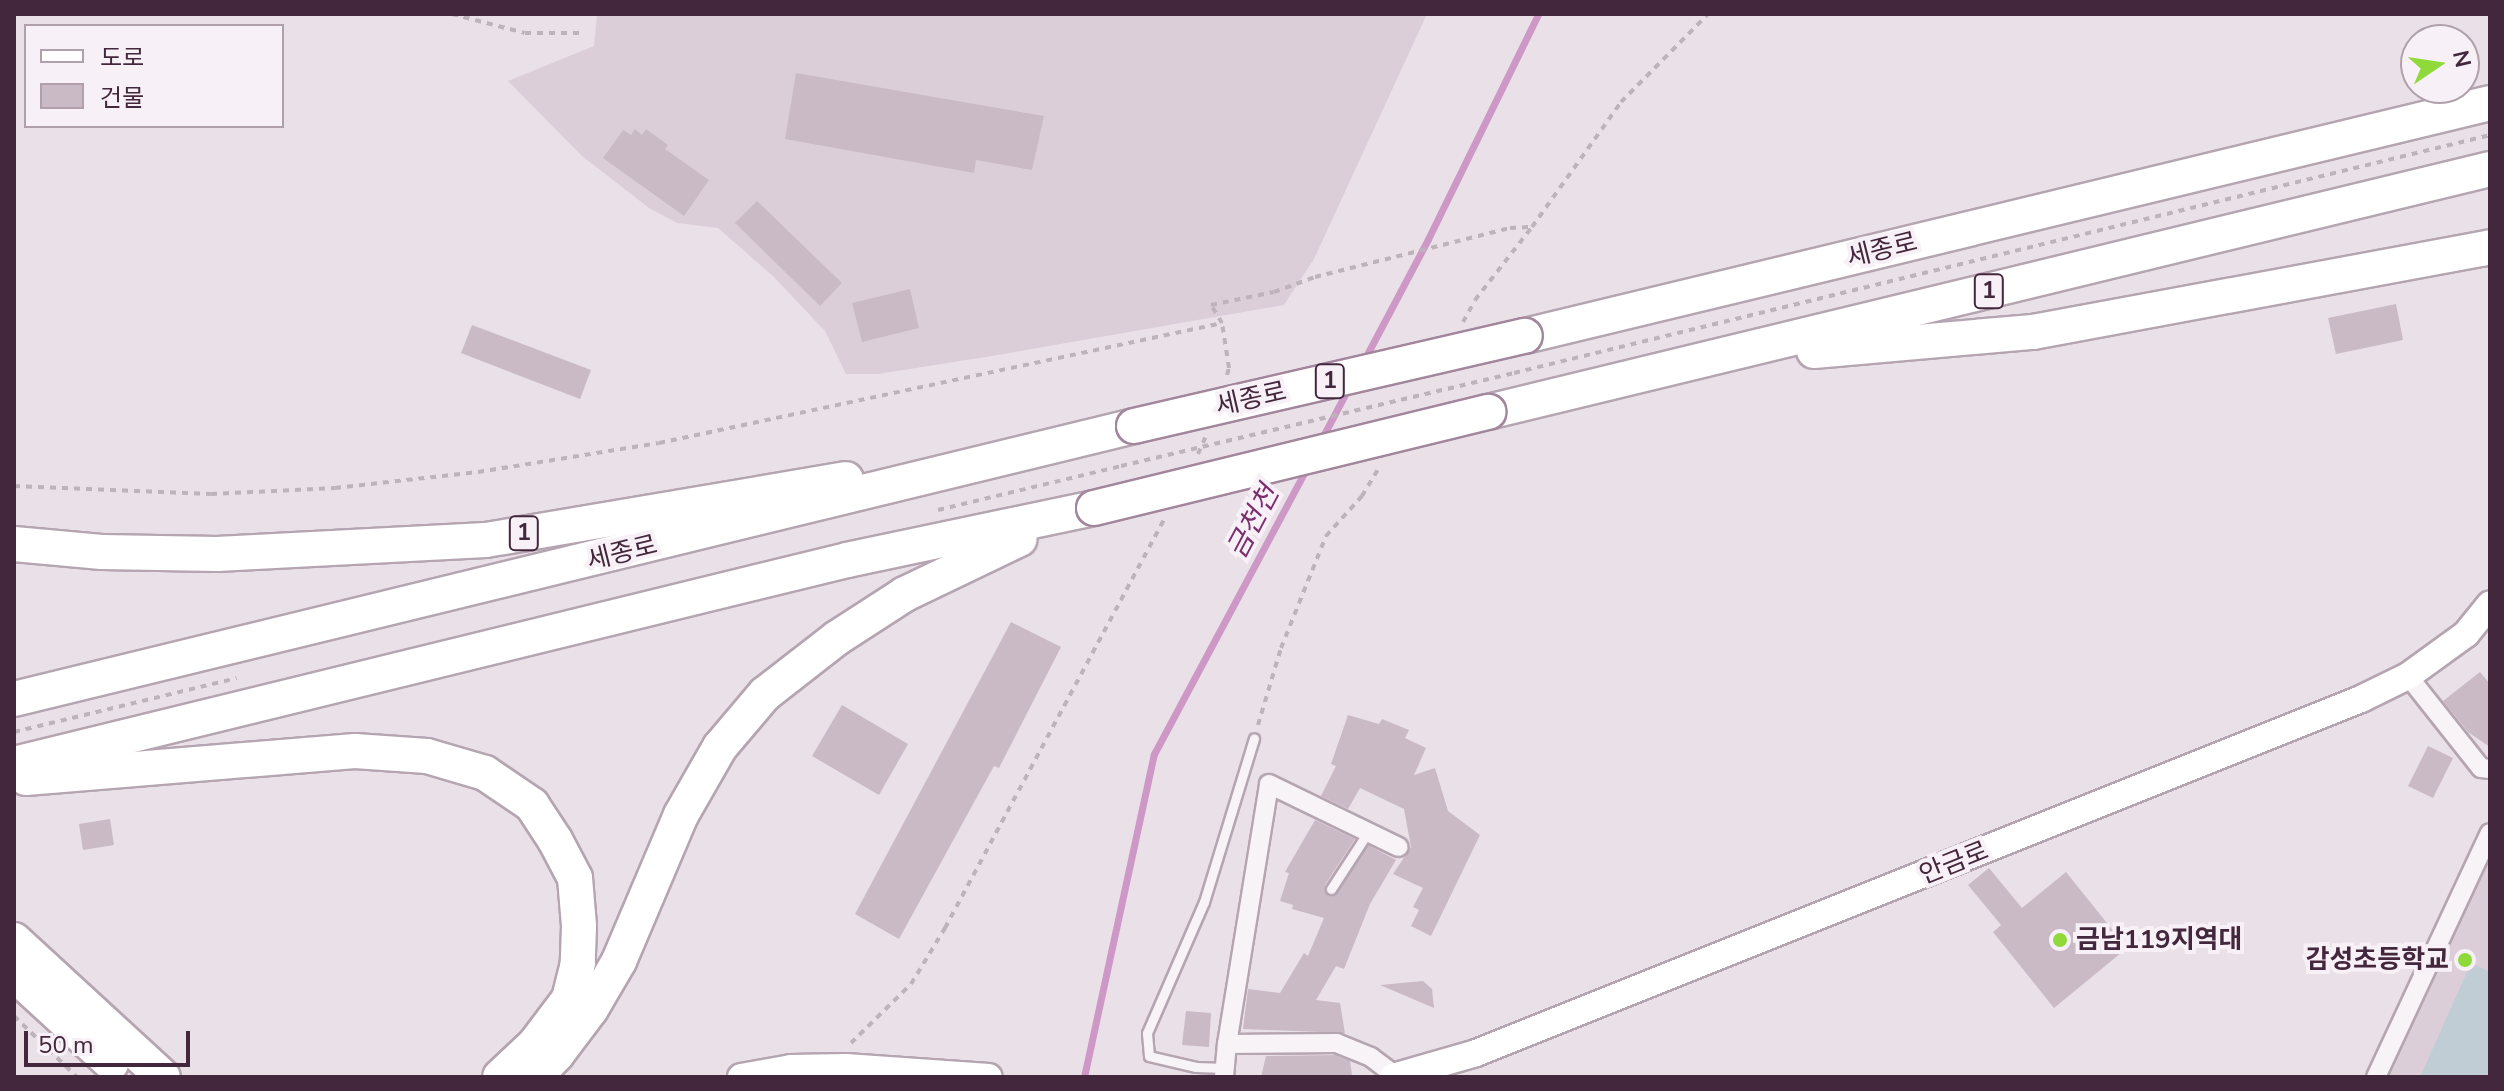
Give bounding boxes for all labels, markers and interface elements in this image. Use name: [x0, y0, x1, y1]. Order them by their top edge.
legend: [24, 24, 284, 128]
north arrow: [2400, 24, 2480, 104]
text: 도로: [100, 42, 144, 74]
text: N: [2445, 48, 2478, 70]
text: 건물: [100, 82, 144, 114]
street label: 세종로: [1843, 226, 1921, 274]
road number: 1: [1973, 271, 2005, 311]
road number: 1: [1314, 361, 1346, 401]
street label: 세종로: [1213, 376, 1289, 422]
water label: 금천천: [1220, 480, 1286, 564]
road number: 1: [508, 513, 540, 553]
street label: 세종로: [583, 529, 661, 577]
street label: 안금로: [1915, 835, 1993, 891]
place label: 금남119지역대: [2076, 924, 2242, 956]
marker: 금남119지역대: [2051, 931, 2069, 949]
place label: 감성초등학교: [2305, 944, 2449, 976]
marker: 감성초등학교: [2456, 951, 2474, 969]
scale bar: [28, 1015, 194, 1065]
text: 50 m: [38, 1029, 94, 1061]

